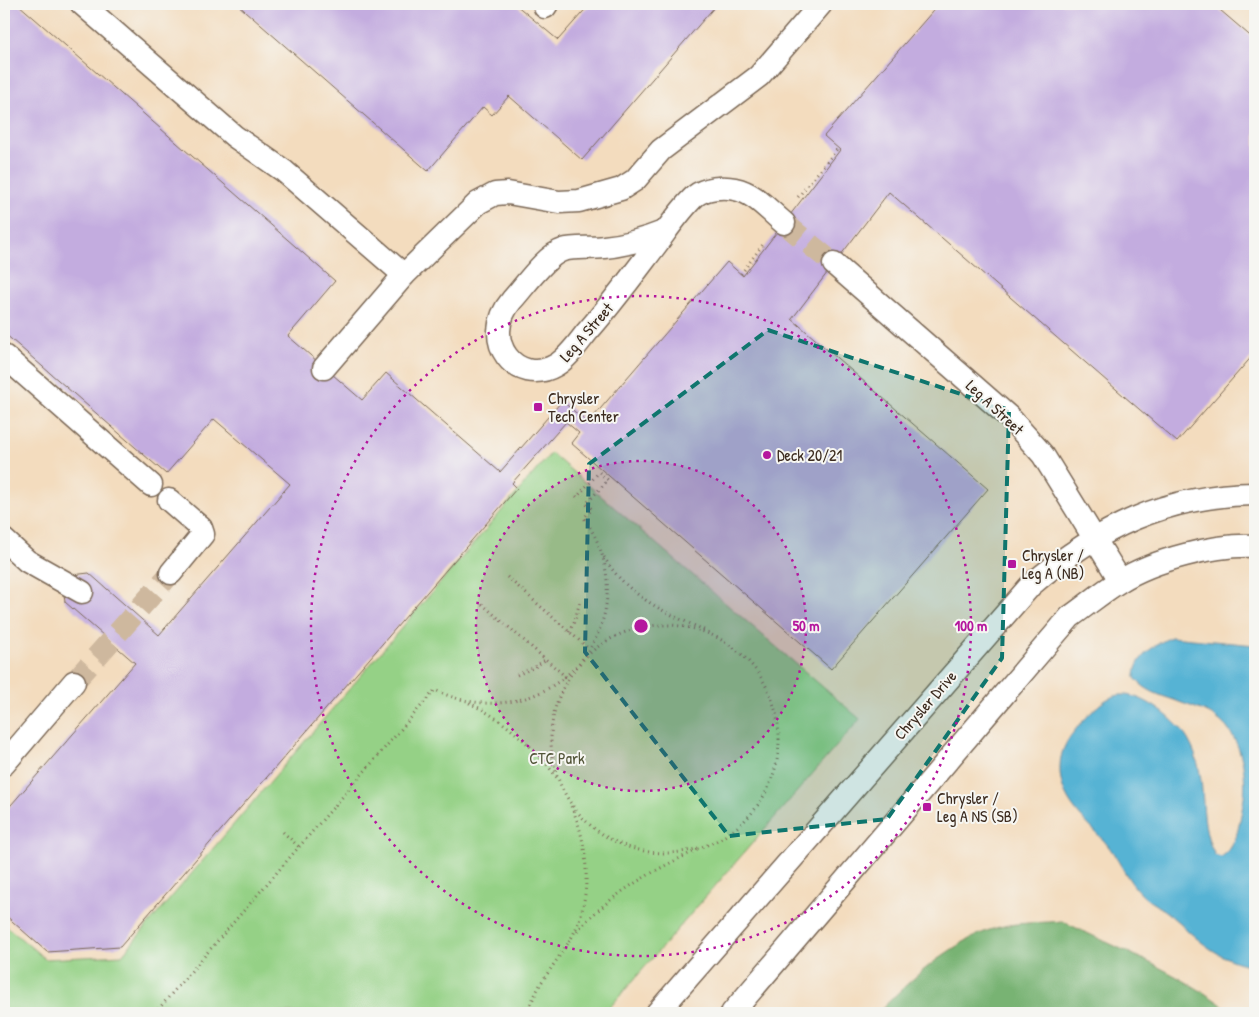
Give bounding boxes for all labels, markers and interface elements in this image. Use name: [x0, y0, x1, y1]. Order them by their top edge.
street label: Leg A Street: [554, 297, 618, 366]
street label: Leg A Street: [961, 374, 1029, 440]
place label: Chrysler Tech Center: [548, 387, 619, 427]
marker: Chrysler Tech Center: [532, 401, 544, 413]
place label: Deck 20/21: [777, 444, 842, 466]
marker: Deck 20/21: [761, 449, 773, 461]
place label: Chrysler / Leg A (NB): [1022, 544, 1084, 584]
marker: Chrysler / Leg A (NB): [1006, 558, 1018, 570]
text: 50 m: [793, 615, 819, 636]
text: 100 m: [955, 615, 987, 636]
centre of rings: [632, 617, 650, 635]
street label: Chrysler Drive: [889, 665, 962, 744]
park label: CTC Park: [529, 747, 585, 769]
place label: Chrysler / Leg A NS (SB): [937, 787, 1018, 827]
marker: Chrysler / Leg A NS (SB): [921, 801, 933, 813]

